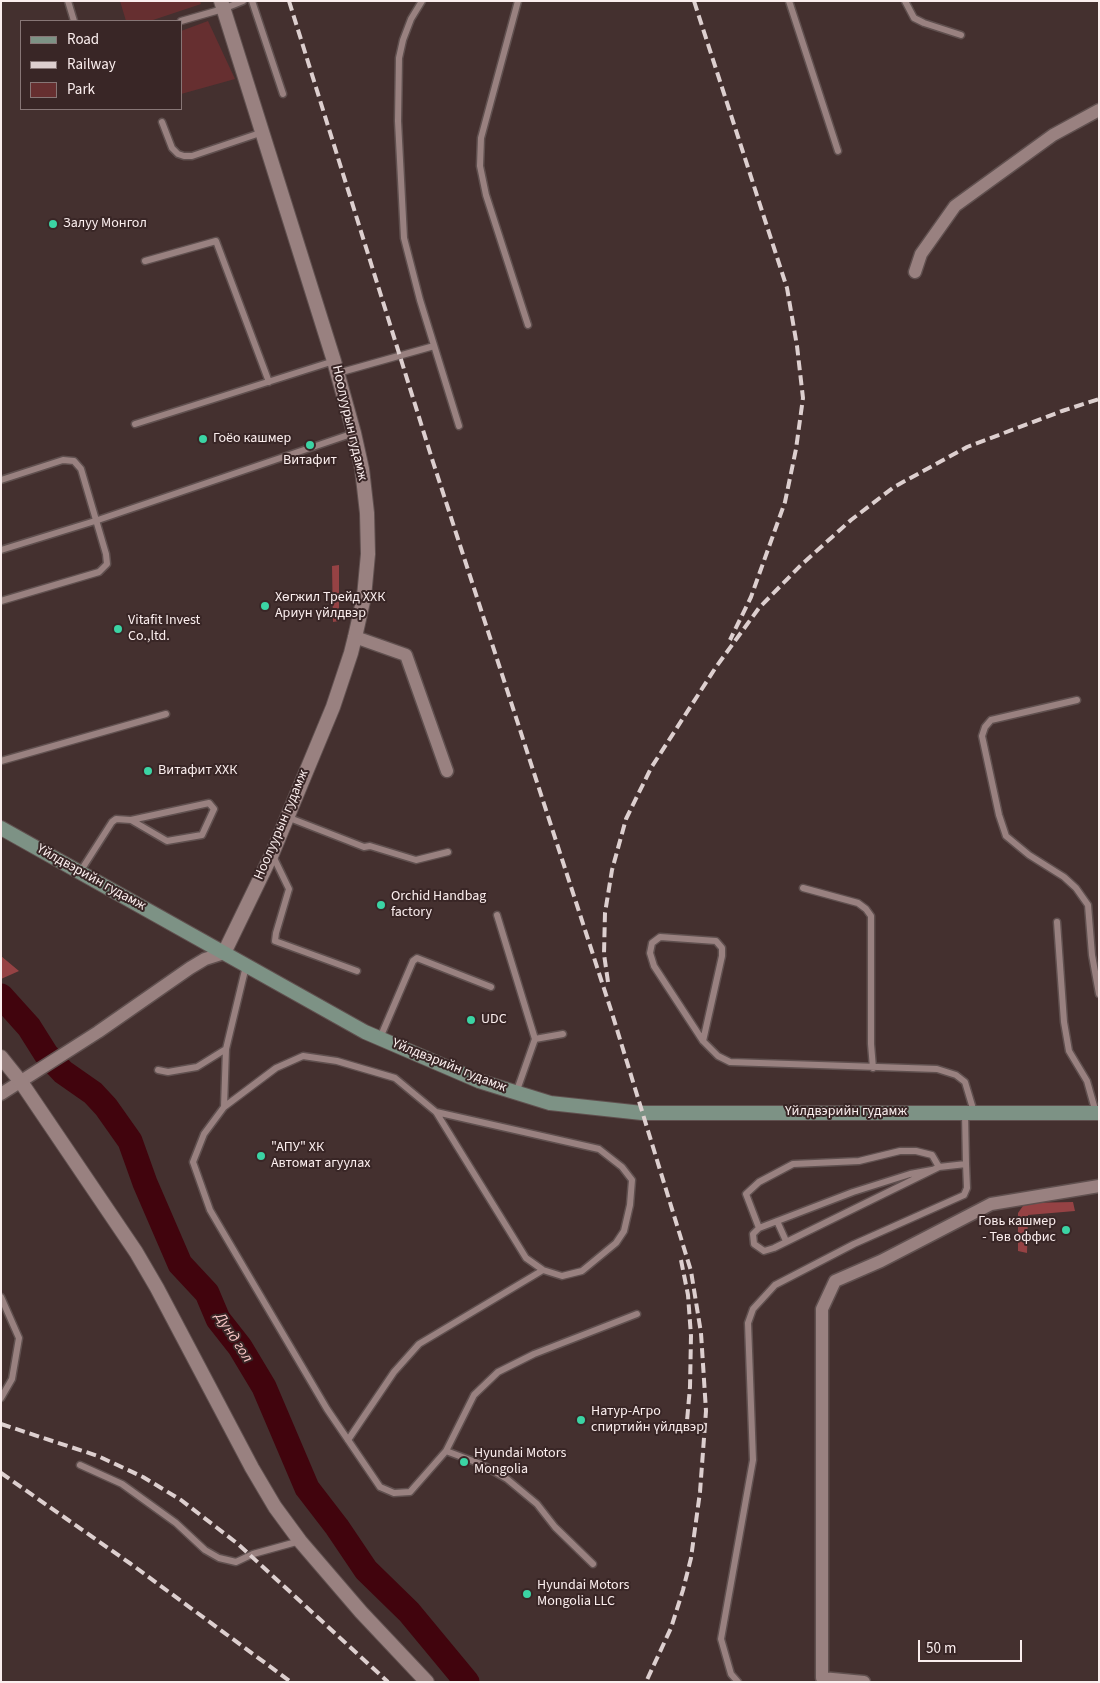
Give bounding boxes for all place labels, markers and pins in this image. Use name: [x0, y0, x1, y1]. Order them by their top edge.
place label: Залуу Монгол: [63, 216, 147, 232]
marker: Залуу Монгол: [47, 218, 59, 230]
place label: Гоёо кашмер: [213, 431, 291, 447]
marker: Гоёо кашмер: [197, 433, 209, 445]
marker: Витафит: [304, 439, 316, 451]
place label: Витафит: [283, 453, 337, 469]
place label: Хөгжил Трейд ХХК Ариун үйлдвэр: [275, 590, 385, 622]
marker: Хөгжил Трейд ХХК Ариун үйлдвэр: [259, 600, 271, 612]
place label: Vitafit Invest Co.,ltd.: [128, 613, 200, 646]
marker: Vitafit Invest Co.,ltd.: [112, 623, 124, 635]
place label: Витафит ХХК: [158, 763, 237, 779]
marker: Витафит ХХК: [142, 765, 154, 777]
place label: Orchid Handbag factory: [391, 889, 486, 922]
marker: Orchid Handbag factory: [375, 899, 387, 911]
place label: UDC: [481, 1012, 507, 1028]
marker: UDC: [465, 1014, 477, 1026]
place label: "АПУ" ХК Автомат агуулах: [271, 1140, 371, 1172]
marker: "АПУ" ХК Автомат агуулах: [255, 1150, 267, 1162]
place label: Говь кашмер - Төв оффис: [978, 1214, 1056, 1246]
marker: Говь кашмер - Төв оффис: [1060, 1224, 1072, 1236]
place label: Натур-Агро спиртийн үйлдвэр: [591, 1404, 704, 1436]
marker: Натур-Агро спиртийн үйлдвэр: [575, 1414, 587, 1426]
place label: Hyundai Motors Mongolia: [474, 1446, 566, 1478]
marker: Hyundai Motors Mongolia: [458, 1456, 470, 1468]
place label: Hyundai Motors Mongolia LLC: [537, 1578, 629, 1610]
marker: Hyundai Motors Mongolia LLC: [521, 1588, 533, 1600]

